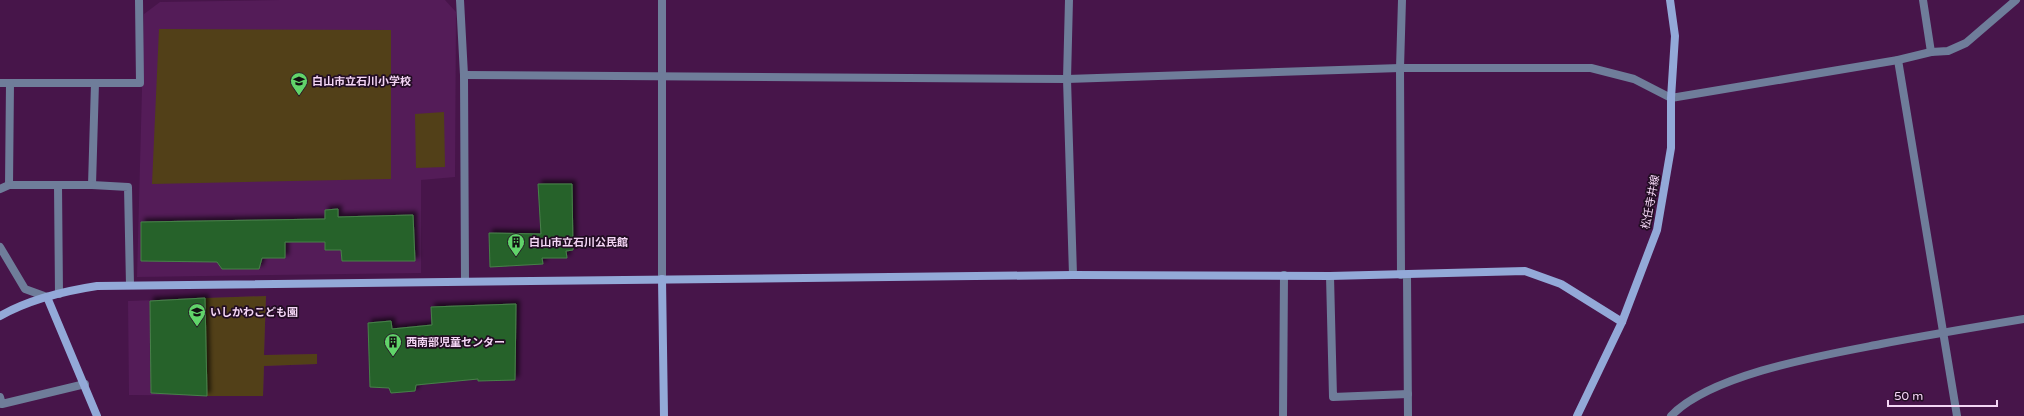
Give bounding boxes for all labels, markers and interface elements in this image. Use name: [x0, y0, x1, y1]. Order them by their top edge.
school or university icon: 白山市立石川小学校: [289, 71, 309, 96]
place label: 白山市立石川小学校: [312, 75, 411, 88]
street label: 松任寺井線: [1639, 174, 1662, 230]
building icon: 白山市立石川公民館: [506, 232, 526, 257]
place label: 白山市立石川公民館: [529, 236, 628, 249]
school or university icon: いしかわこども園: [187, 302, 207, 327]
place label: いしかわこども園: [210, 306, 298, 319]
building icon: 西南部児童センター: [383, 332, 403, 357]
place label: 西南部児童センター: [406, 336, 505, 349]
scale bar: [1888, 382, 1997, 408]
text: 50 m: [1894, 389, 1923, 403]

